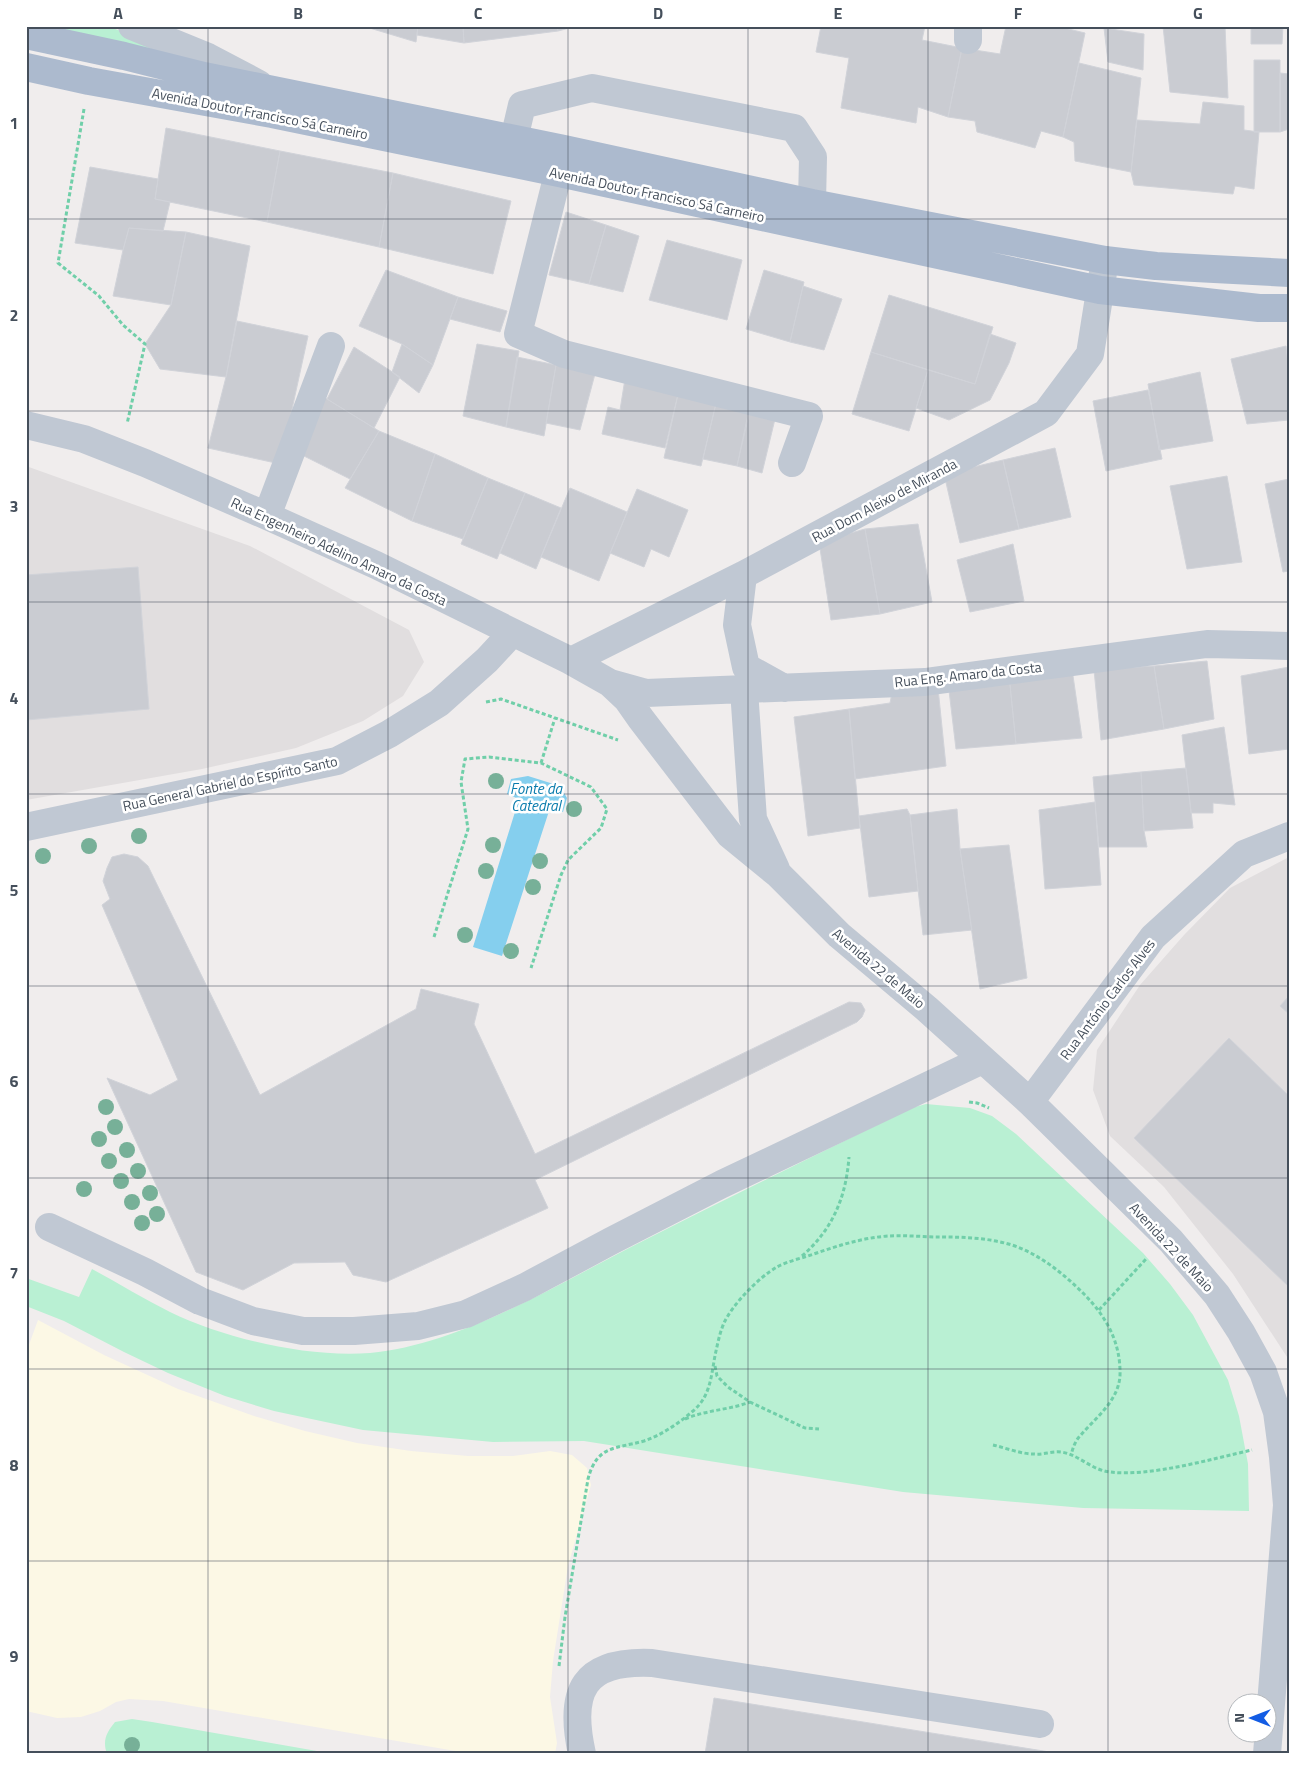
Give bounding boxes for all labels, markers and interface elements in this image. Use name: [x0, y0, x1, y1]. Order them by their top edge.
text: A: [113, 1, 123, 25]
text: B: [293, 1, 303, 25]
text: C: [474, 1, 483, 25]
text: D: [653, 1, 663, 25]
text: E: [834, 1, 843, 25]
text: F: [1014, 1, 1023, 25]
text: G: [1193, 1, 1203, 25]
street label: Avenida Doutor Francisco Sá Carneiro: [150, 82, 370, 144]
text: 1: [10, 111, 18, 135]
street label: Avenida Doutor Francisco Sá Carneiro: [547, 161, 767, 227]
text: 2: [10, 303, 18, 327]
street label: Rua Dom Aleixo de Miranda: [808, 453, 960, 547]
street label: Rua Engenheiro Adelino Amaro da Costa: [228, 492, 450, 610]
text: 3: [10, 494, 18, 518]
street label: Rua Eng. Amaro da Costa: [893, 656, 1043, 692]
text: 4: [10, 686, 19, 710]
street label: Rua General Gabriel do Espírito Santo: [121, 750, 339, 816]
water label: Fonte da Catedral: [510, 777, 563, 817]
text: 5: [10, 878, 19, 902]
street label: Avenida 22 de Maio: [828, 923, 930, 1013]
street label: Rua António Carlos Alves: [1054, 934, 1160, 1064]
text: 6: [10, 1069, 19, 1093]
street label: Avenida 22 de Maio: [1125, 1198, 1219, 1296]
text: 7: [10, 1261, 18, 1285]
text: 8: [10, 1453, 19, 1477]
text: 9: [10, 1644, 19, 1668]
north arrow: [1228, 1692, 1278, 1742]
text: N: [1228, 1713, 1249, 1723]

